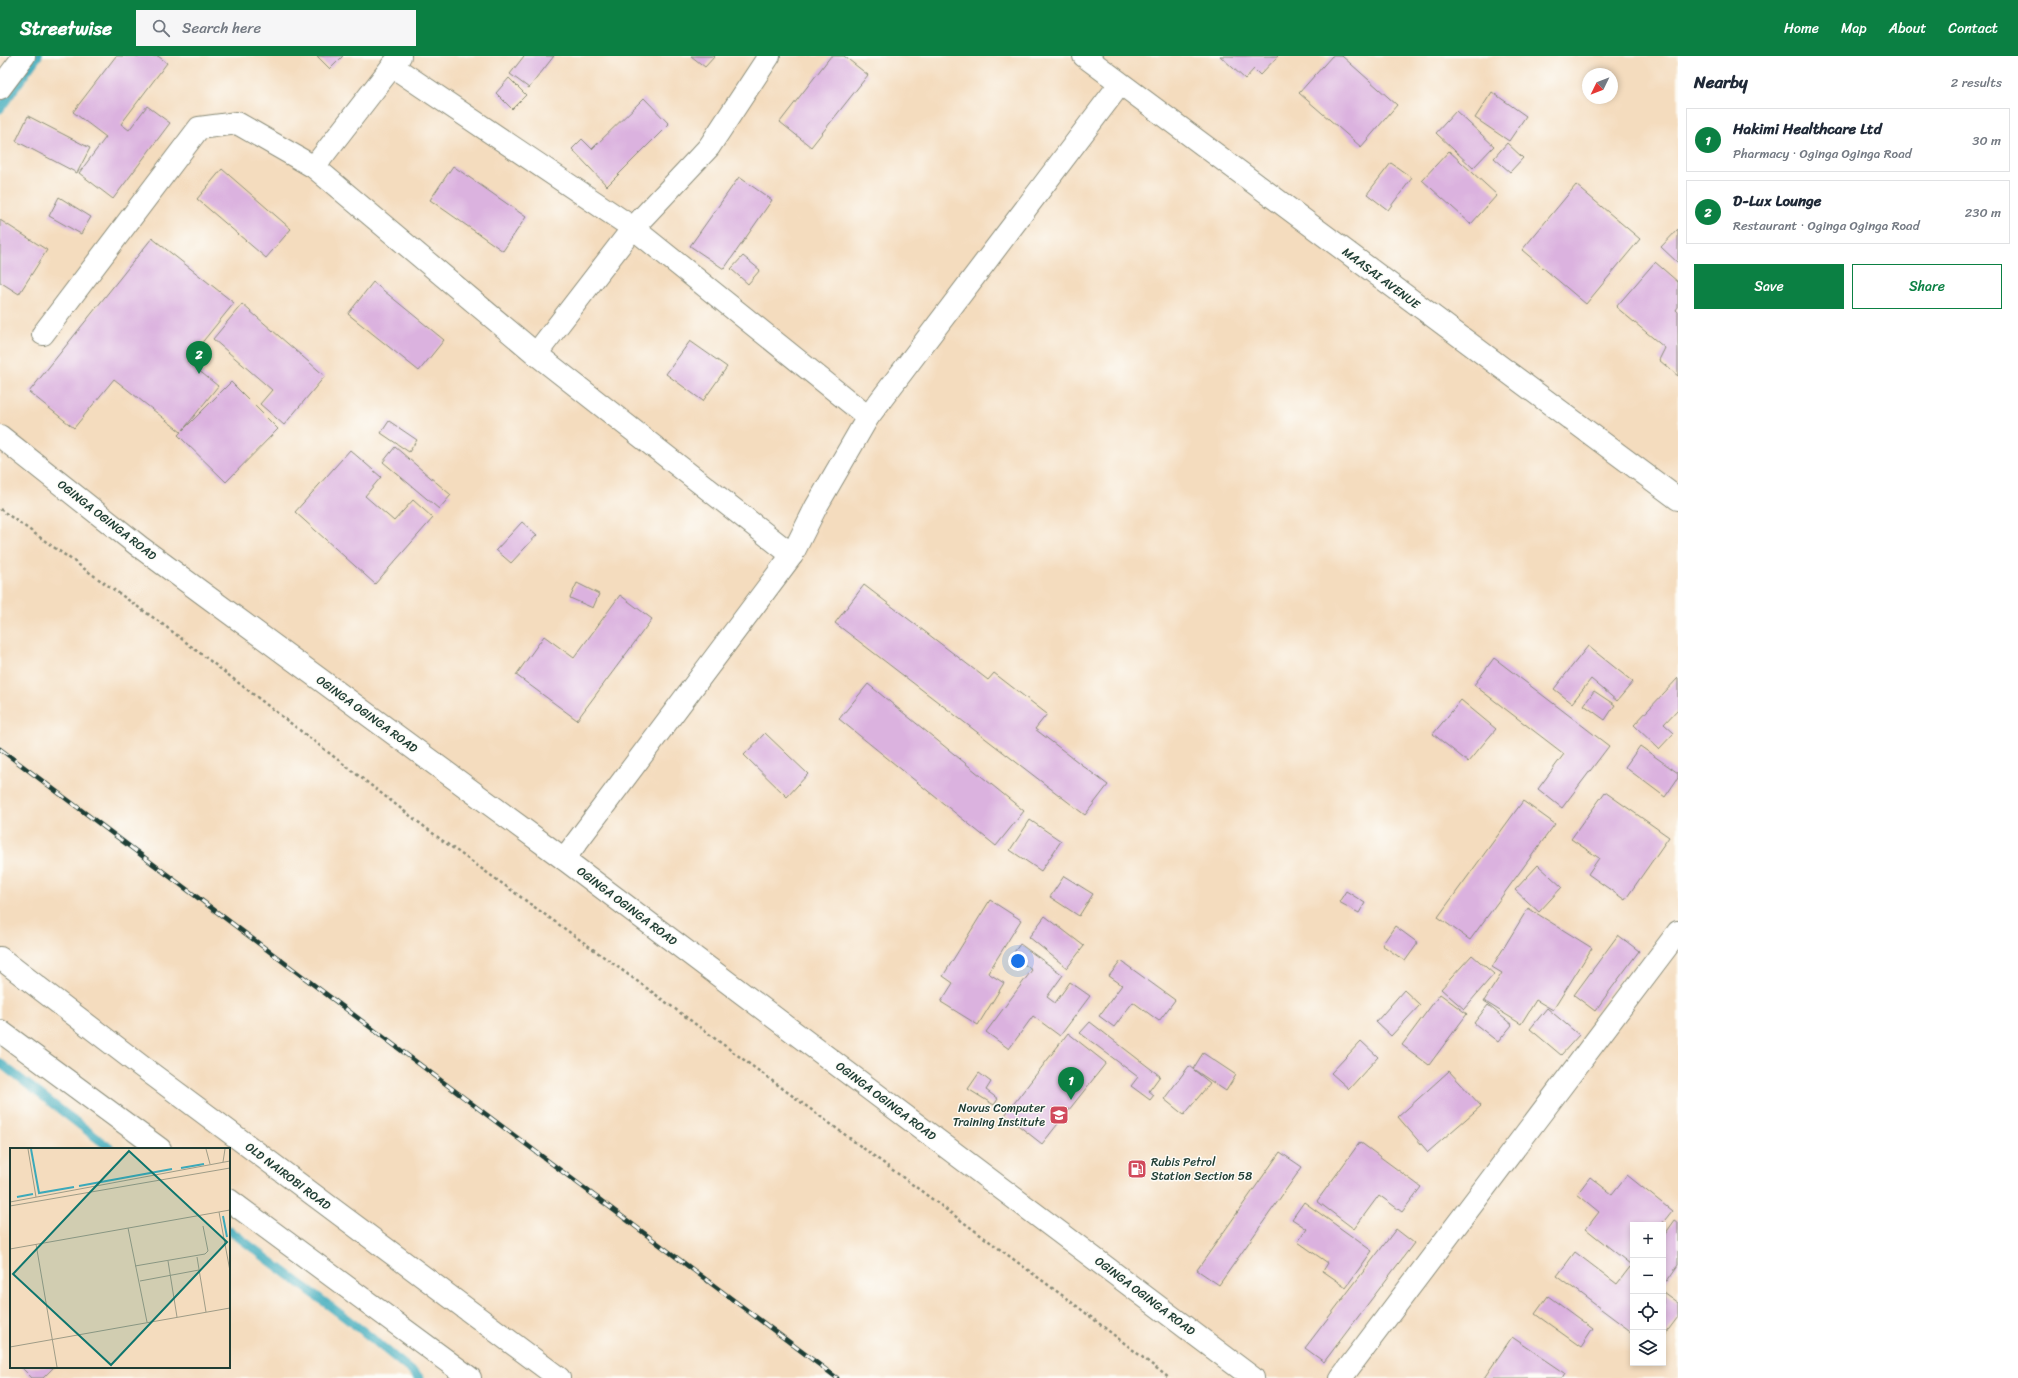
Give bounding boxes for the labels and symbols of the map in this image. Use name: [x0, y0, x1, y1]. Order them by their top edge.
north arrow: [1582, 68, 1618, 104]
street label: MAASAI AVENUE: [1337, 241, 1426, 316]
pin: 2: [186, 341, 212, 374]
street label: OGINGA OGINGA ROAD: [52, 474, 162, 567]
street label: OGINGA OGINGA ROAD: [311, 669, 423, 759]
street label: OGINGA OGINGA ROAD: [572, 861, 683, 952]
your location: [1008, 951, 1028, 971]
street label: OGINGA OGINGA ROAD: [831, 1056, 942, 1147]
pin: 1: [1058, 1067, 1084, 1100]
place label: Novus Computer Training Institute: [953, 1097, 1046, 1133]
school or university icon: Novus Computer Training Institute: [1048, 1104, 1070, 1126]
street label: OLD NAIROBI ROAD: [240, 1136, 336, 1216]
inset map: [10, 1148, 230, 1368]
place label: Rubis Petrol Station Section 58: [1151, 1151, 1252, 1187]
fuel station icon: Rubis Petrol Station Section 58: [1126, 1158, 1148, 1180]
street label: OGINGA OGINGA ROAD: [1090, 1251, 1201, 1342]

